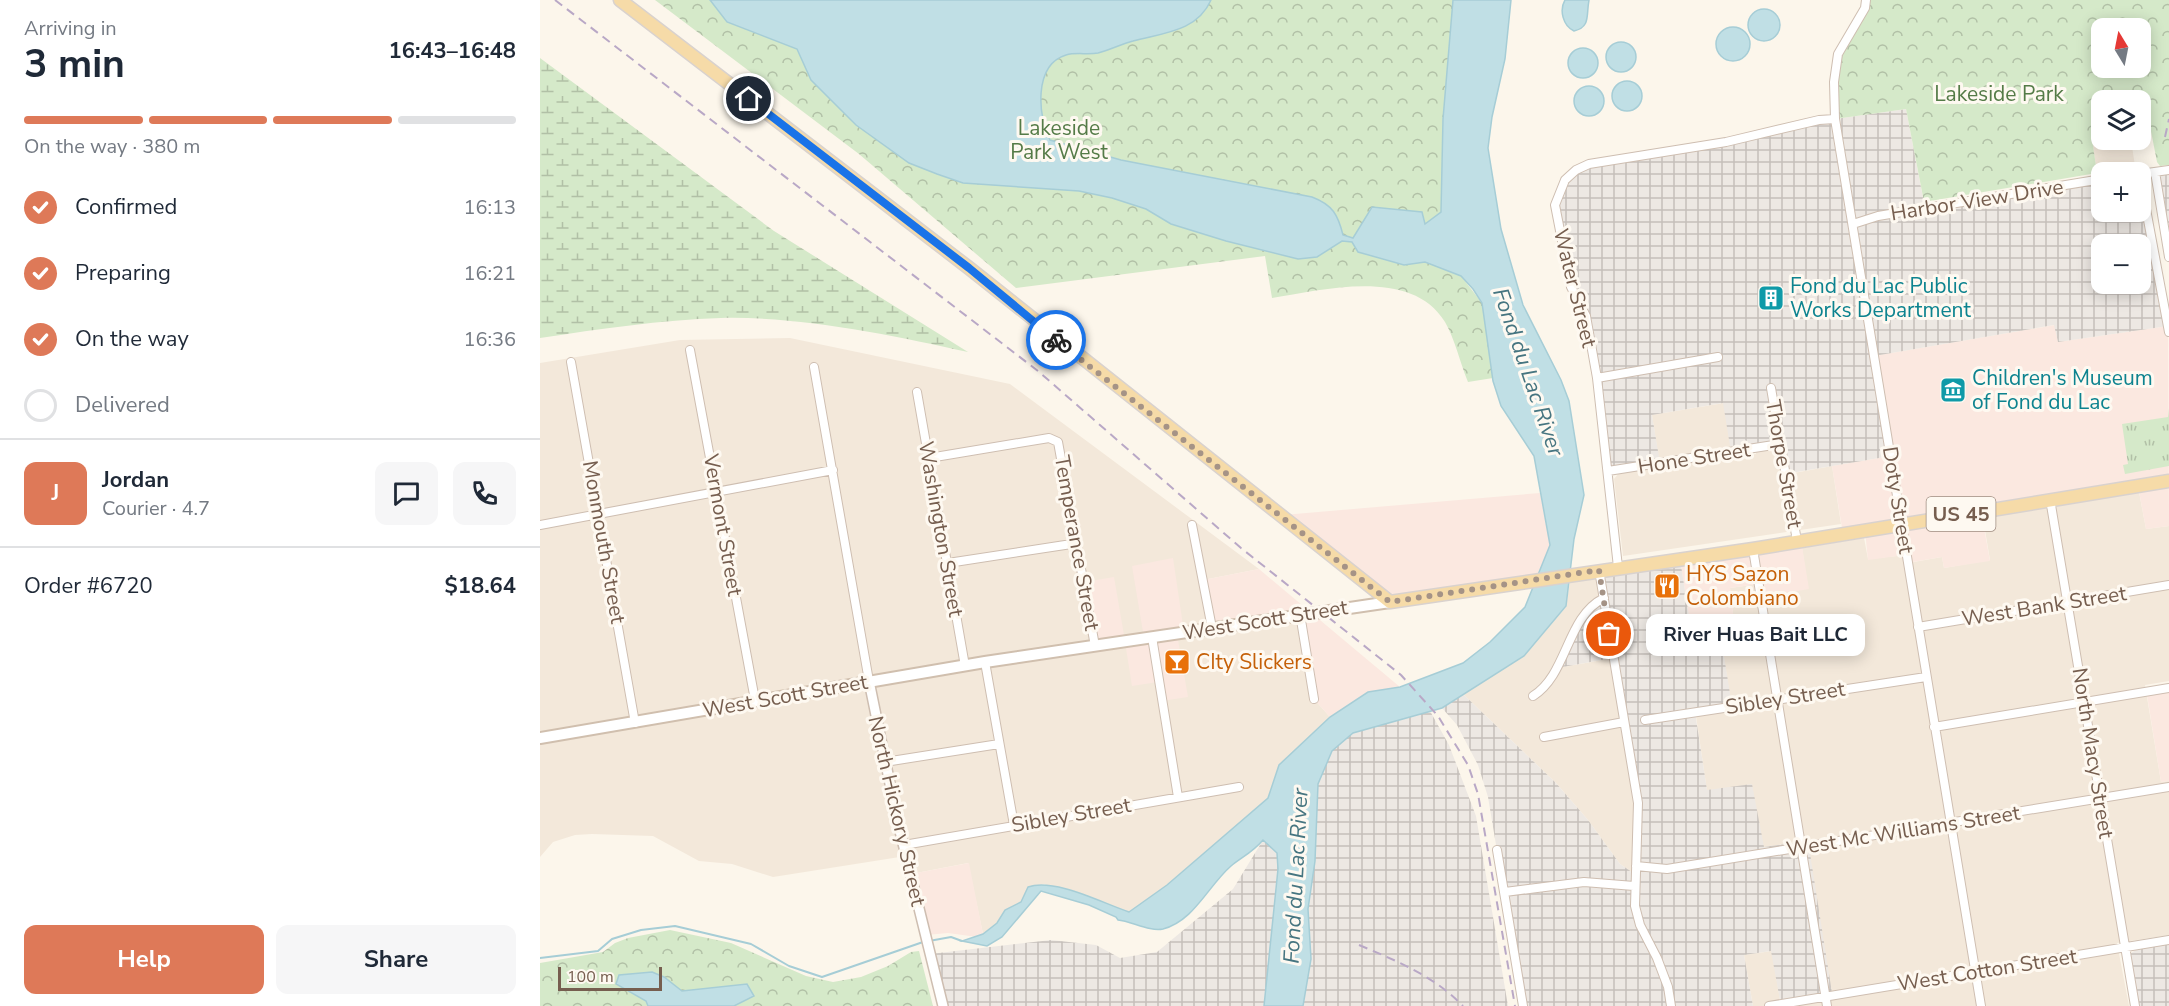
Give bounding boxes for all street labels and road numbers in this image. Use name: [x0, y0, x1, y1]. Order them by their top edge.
street label: Harbor View Drive: [1889, 173, 2065, 227]
street label: Water Street: [1547, 226, 1603, 351]
street label: Thorpe Street: [1759, 398, 1809, 531]
street label: Hone Street: [1636, 435, 1753, 481]
street label: Washington Street: [912, 439, 970, 620]
street label: Doty Street: [1876, 444, 1920, 556]
street label: Vermont Street: [697, 451, 749, 599]
street label: Temperance Street: [1048, 453, 1106, 633]
street label: Monmouth Street: [576, 458, 632, 626]
road number: US 45: [1926, 497, 1996, 531]
street label: West Bank Street: [1960, 579, 2129, 633]
street label: West Scott Street: [1180, 593, 1350, 647]
street label: North Macy Street: [2066, 666, 2120, 841]
street label: West Scott Street: [700, 668, 870, 724]
street label: Sibley Street: [1723, 675, 1847, 721]
street label: North Hickory Street: [862, 713, 933, 909]
street label: Sibley Street: [1009, 791, 1133, 839]
street label: West Mc Williams Street: [1784, 799, 2022, 863]
street label: West Cotton Street: [1895, 942, 2079, 998]

